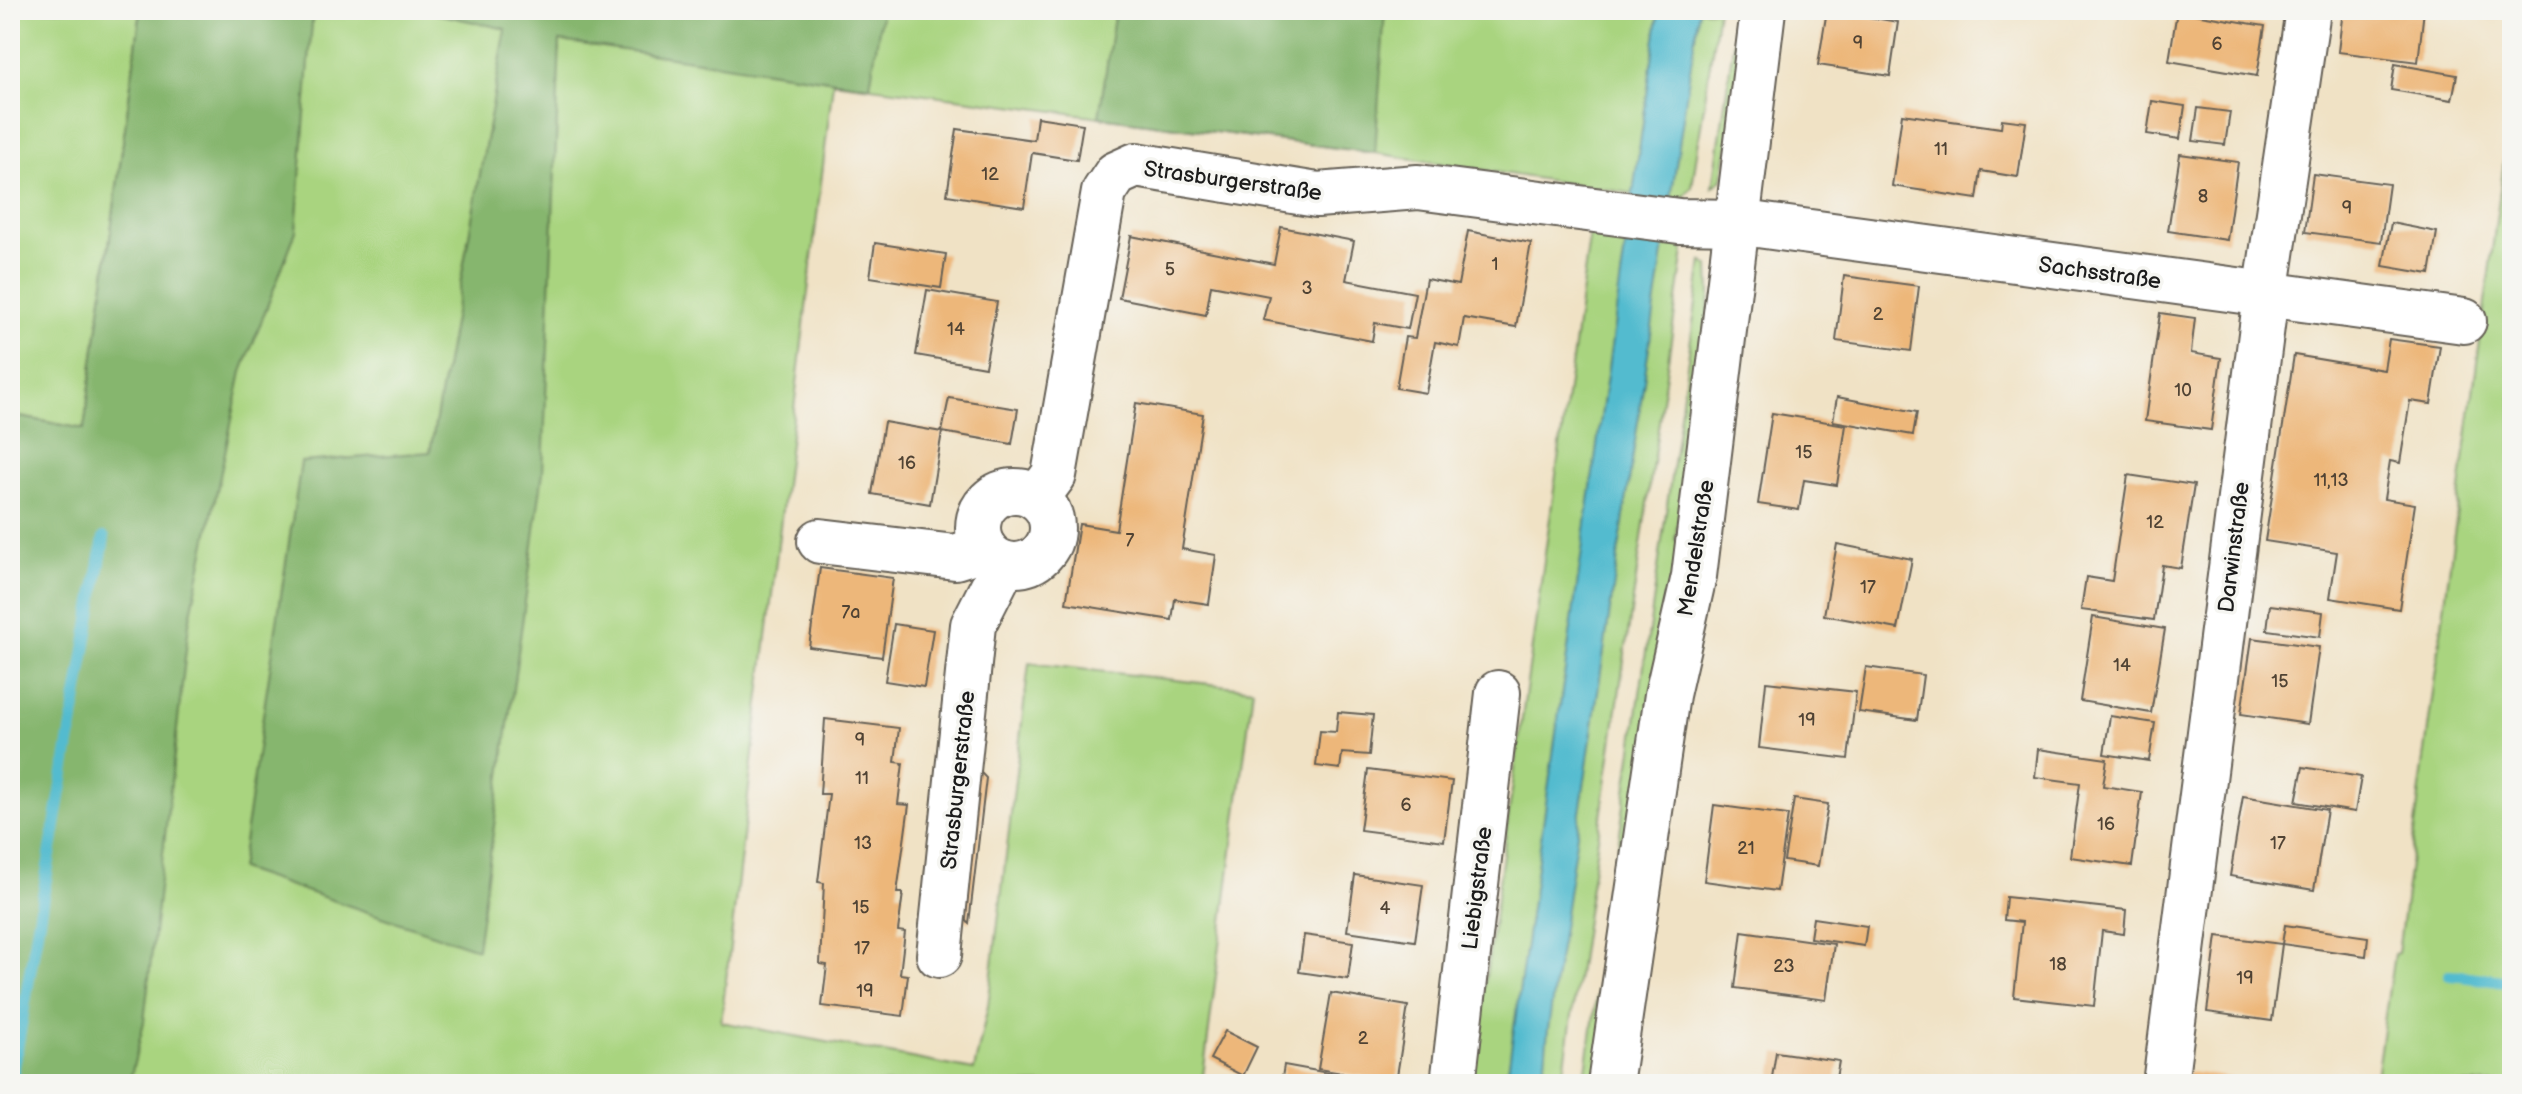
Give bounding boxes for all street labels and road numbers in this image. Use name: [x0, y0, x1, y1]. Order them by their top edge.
street label: Strasburgerstraße: [1142, 156, 1324, 207]
street label: Sachsstraße: [2037, 252, 2163, 295]
street label: Mendelstraße: [1672, 478, 1721, 618]
street label: Darwinstraße: [2213, 480, 2256, 614]
street label: Strasburgerstraße: [936, 689, 981, 871]
street label: Liebigstraße: [1457, 825, 1498, 951]

